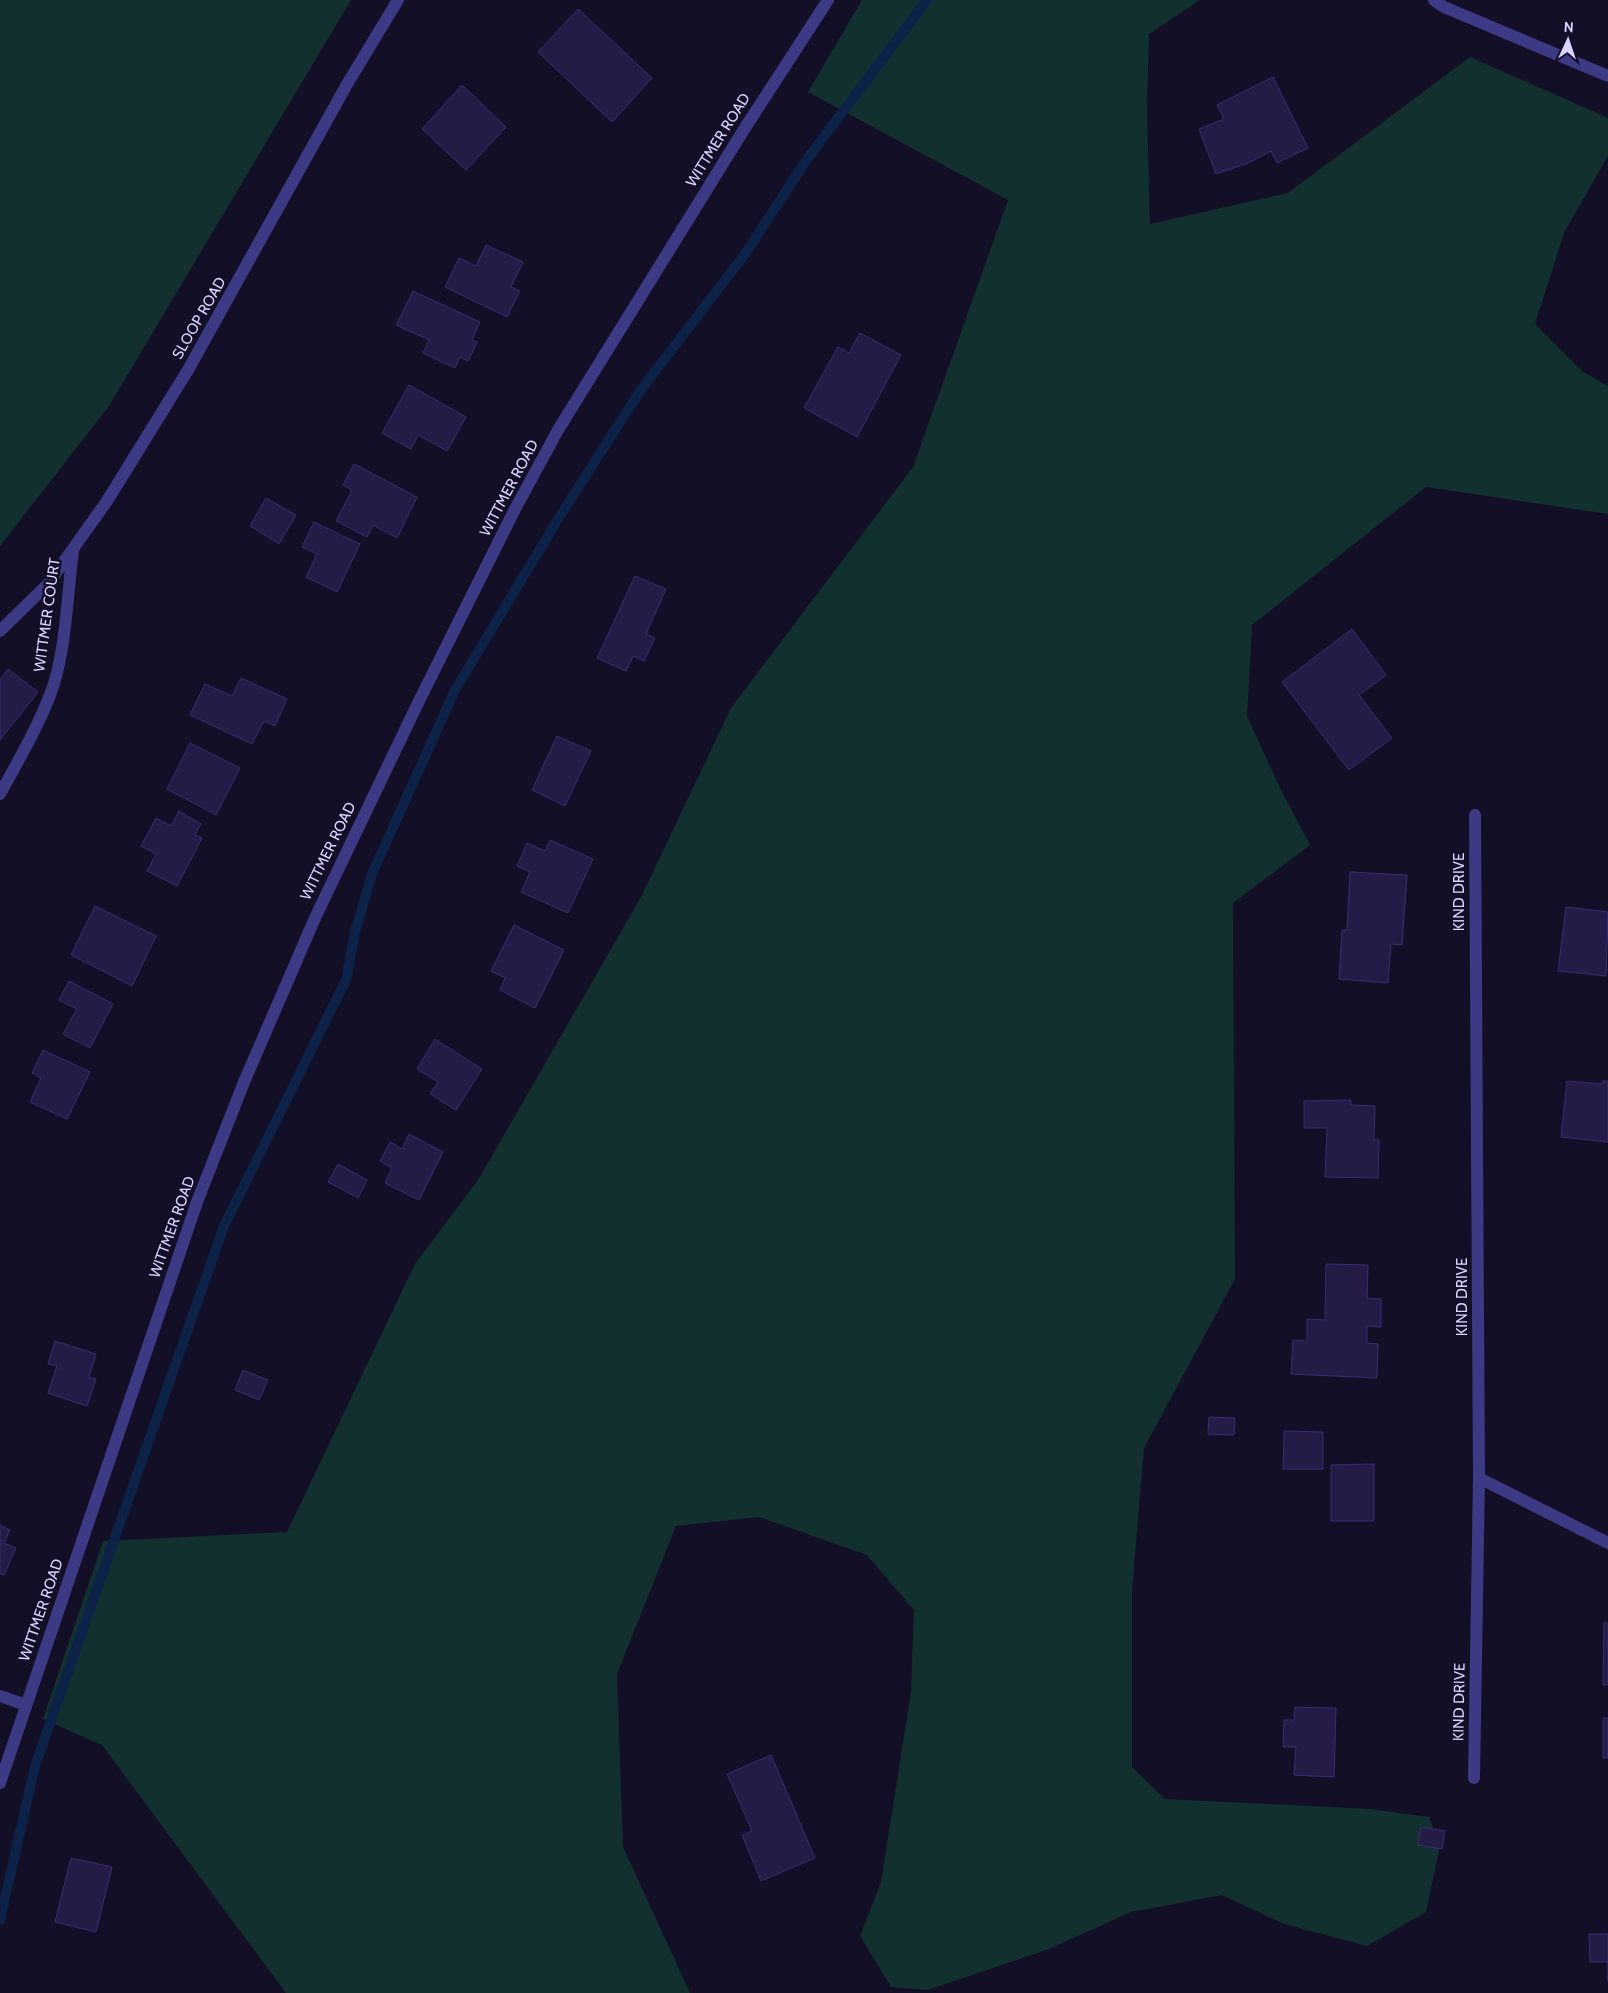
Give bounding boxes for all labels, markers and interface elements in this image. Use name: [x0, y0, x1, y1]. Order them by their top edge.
north arrow: [1543, 15, 1593, 65]
text: N: [1563, 18, 1574, 36]
street label: WITTMER ROAD: [682, 90, 754, 190]
street label: SLOOP ROAD: [168, 274, 230, 362]
street label: WITTMER ROAD: [476, 436, 542, 539]
street label: WITTMER COURT: [30, 557, 64, 673]
street label: WITTMER ROAD: [296, 799, 360, 903]
street label: KIND DRIVE: [1450, 853, 1468, 931]
street label: WITTMER ROAD: [145, 1174, 199, 1280]
street label: KIND DRIVE: [1453, 1258, 1471, 1336]
street label: WITTMER ROAD: [15, 1556, 67, 1664]
street label: KIND DRIVE: [1449, 1663, 1469, 1741]

